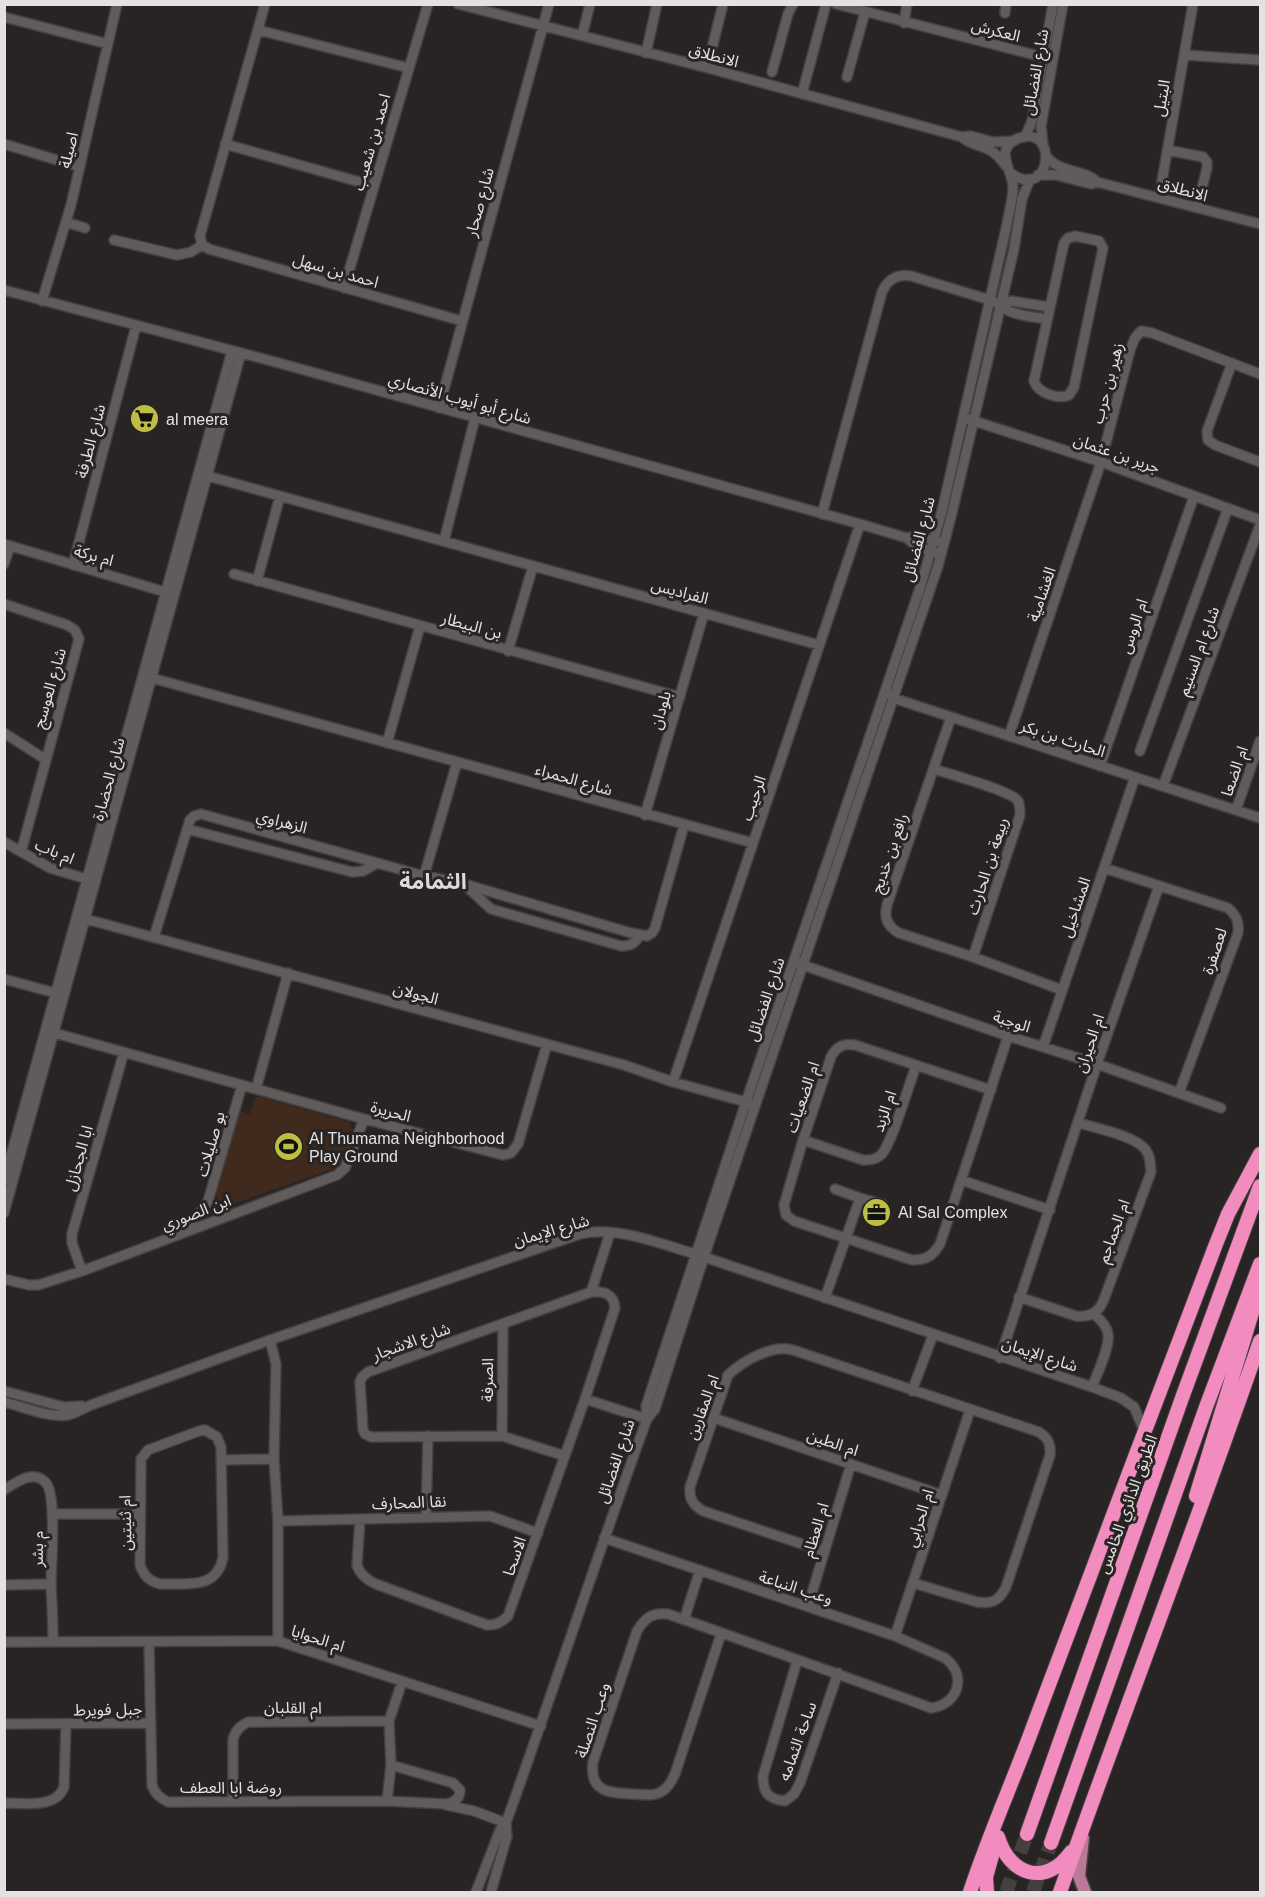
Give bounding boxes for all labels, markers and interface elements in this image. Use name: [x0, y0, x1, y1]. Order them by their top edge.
street label: العكرش: [969, 16, 1022, 46]
street label: شارع الفضائل: [1020, 28, 1055, 117]
street label: الانطلاق: [687, 41, 741, 71]
street label: البتيل: [1150, 78, 1174, 118]
street label: احمد بن شعيب: [350, 92, 394, 193]
street label: اصيلة: [56, 130, 81, 170]
street label: شارع صحار: [462, 166, 501, 241]
street label: الانطلاق: [1156, 175, 1210, 205]
street label: احمد بن سهل: [291, 250, 381, 292]
street label: زهير بن حرب: [1088, 341, 1127, 426]
street label: شارع أبو أيوب الأنصاري: [386, 369, 533, 431]
street label: شارع الطرفة: [72, 402, 112, 481]
supermarket icon: al meera: [129, 403, 161, 435]
place label: al meera: [166, 411, 228, 428]
street label: جرير بن عثمان: [1071, 431, 1162, 477]
street label: شارع الفضائل: [899, 495, 942, 585]
street label: ام بركة: [71, 542, 116, 573]
street label: الغشامية: [1024, 565, 1059, 624]
street label: الفراديس: [649, 576, 710, 608]
street label: ام الروس: [1116, 597, 1155, 657]
street label: شارع ام السنيم: [1174, 604, 1226, 699]
street label: بن البيطار: [439, 609, 504, 643]
street label: شارع العوسج: [30, 646, 73, 731]
street label: بلودان: [647, 689, 675, 732]
street label: الحارث بن بكر: [1017, 716, 1107, 761]
street label: شارع الحضارة: [89, 736, 132, 824]
street label: ام الضعا: [1218, 744, 1255, 800]
street label: شارع الحمراء: [532, 760, 614, 802]
street label: الرحيب: [738, 773, 770, 823]
street label: الزهراوي: [254, 807, 309, 840]
street label: رافع بن خديج: [868, 811, 915, 896]
street label: ربيعة بن الحارث: [964, 815, 1012, 917]
street label: ام باب: [31, 836, 77, 871]
district label: الثمامة: [399, 869, 467, 894]
street label: المشاخيل: [1057, 875, 1095, 940]
street label: لعصفرة: [1199, 926, 1231, 977]
street label: شارع الفضائل: [743, 955, 792, 1045]
street label: الجولان: [391, 979, 440, 1009]
street label: الوجبة: [991, 1007, 1033, 1036]
street label: ام الحيران: [1072, 1012, 1111, 1076]
street label: ام الضعيات: [782, 1059, 826, 1136]
street label: ام الزبد: [869, 1088, 903, 1135]
street label: الحريرة: [369, 1098, 413, 1126]
street label: بو صليلات: [193, 1110, 229, 1179]
street label: ابا الجحازل: [61, 1123, 98, 1193]
place label: Al Thumama Neighborhood Play Ground: [309, 1130, 504, 1165]
sports icon: Al Thumama Neighborhood Play Ground: [272, 1131, 304, 1163]
street label: ابن الصوري: [159, 1191, 235, 1237]
office icon: Al Sal Complex: [861, 1196, 893, 1228]
street label: ام الجماجم: [1094, 1197, 1137, 1267]
place label: Al Sal Complex: [898, 1204, 1007, 1221]
street label: شارع الإيمان: [511, 1212, 592, 1253]
street label: شارع الاشجار: [369, 1319, 454, 1368]
street label: شارع الإيمان: [999, 1334, 1080, 1378]
street label: الصرفة: [479, 1358, 497, 1402]
street label: ام المقارين: [683, 1372, 726, 1443]
street label: شارع الفضائل: [593, 1417, 642, 1507]
street label: ام الطين: [804, 1426, 861, 1463]
street label: الطريق الدائري الخامس: [1094, 1432, 1164, 1577]
street label: ام الحرابي: [902, 1487, 941, 1551]
street label: نقا المحارف: [371, 1493, 447, 1513]
street label: ام ثنيتين: [117, 1495, 138, 1551]
street label: ام العظام: [799, 1501, 836, 1561]
street label: م بشر: [29, 1530, 50, 1568]
street label: الاسحا: [500, 1534, 529, 1578]
street label: وعب النباعة: [757, 1568, 835, 1608]
street label: ام الحوايا: [288, 1622, 347, 1659]
street label: وعب النصلة: [572, 1680, 614, 1760]
street label: ام القلبان: [264, 1699, 322, 1720]
street label: ساحة الثمامه: [775, 1699, 820, 1783]
street label: جبل فويرط: [73, 1700, 143, 1720]
street label: روضة ابا العطف: [180, 1779, 282, 1797]

